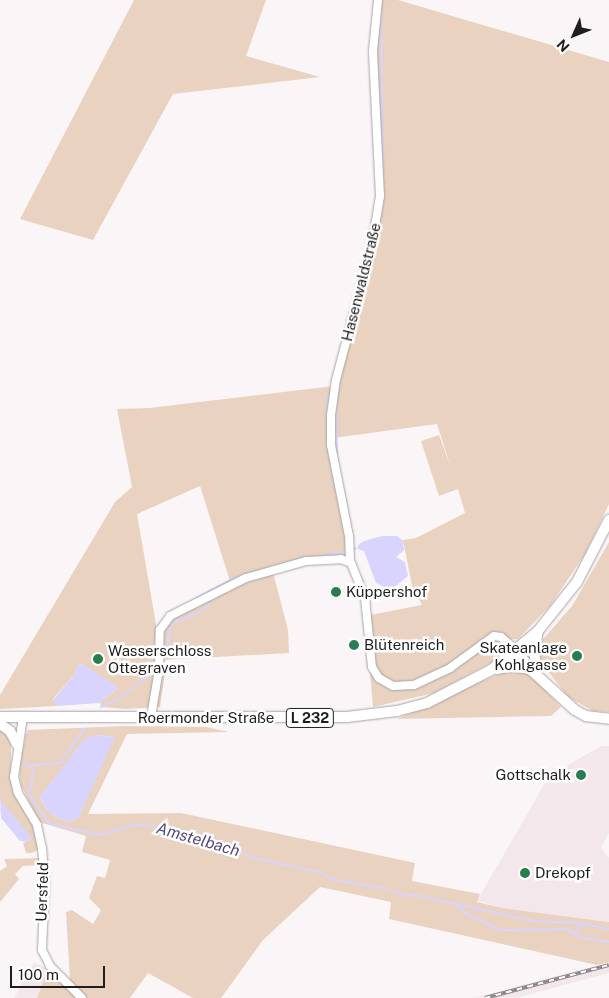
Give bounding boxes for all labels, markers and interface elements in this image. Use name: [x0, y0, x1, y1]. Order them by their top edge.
north arrow: [549, 10, 599, 60]
text: N: [554, 36, 573, 55]
street label: Hasenwaldstraße: [338, 221, 384, 343]
place label: Küppershof: [346, 583, 427, 601]
marker: Küppershof: [330, 586, 342, 598]
place label: Blütenreich: [364, 636, 445, 654]
place label: Skateanlage Kohlgasse: [479, 638, 567, 673]
marker: Blütenreich: [348, 639, 360, 651]
place label: Wasserschloss Ottegraven: [108, 641, 211, 676]
marker: Skateanlage Kohlgasse: [571, 650, 583, 662]
marker: Wasserschloss Ottegraven: [92, 653, 104, 665]
road number: L 232: [285, 706, 335, 730]
street label: Roermonder Straße: [138, 709, 274, 727]
place label: Gottschalk: [496, 766, 571, 784]
marker: Gottschalk: [575, 769, 587, 781]
water label: Amstelbach: [154, 819, 242, 861]
street label: Uersfeld: [32, 862, 52, 922]
place label: Drekopf: [535, 864, 591, 882]
marker: Drekopf: [519, 867, 531, 879]
scale bar: [12, 956, 108, 988]
text: 100 m: [18, 966, 59, 983]

